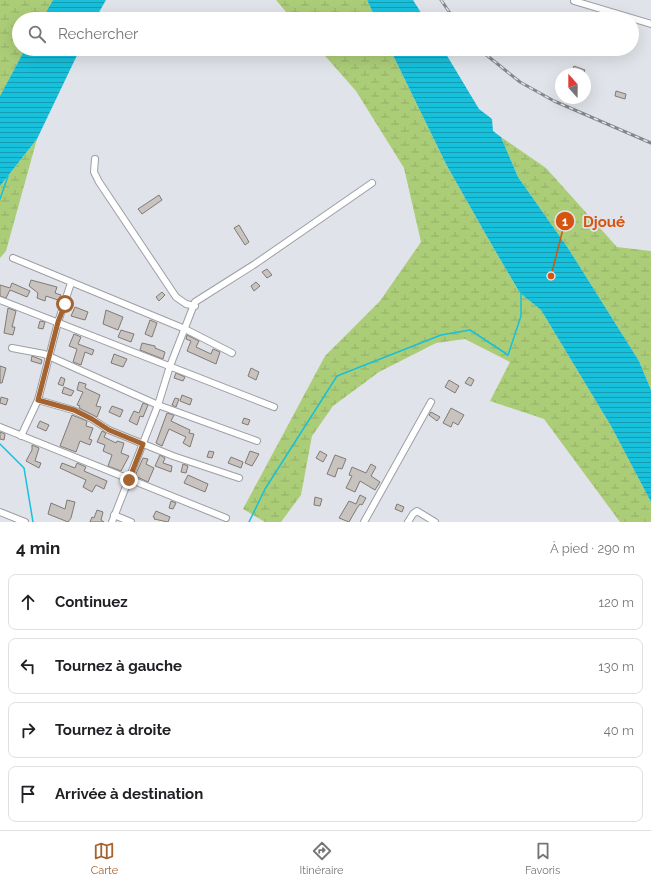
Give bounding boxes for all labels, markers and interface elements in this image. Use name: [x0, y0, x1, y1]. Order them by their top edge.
search box: [12, 12, 639, 56]
icon: search: [26, 23, 48, 45]
text: Rechercher: [58, 25, 138, 43]
north arrow: [555, 68, 591, 104]
callout: Djoué: [555, 208, 633, 235]
text: Djoué: [583, 213, 625, 231]
text: 1: [562, 215, 568, 229]
route start: [56, 295, 74, 313]
route end: [120, 471, 138, 489]
text: 4 min: [16, 538, 60, 558]
text: À pied · 290 m: [550, 541, 635, 556]
icon: ahead: [17, 591, 39, 613]
text: Continuez: [55, 593, 128, 611]
text: 120 m: [598, 595, 634, 610]
icon: left: [17, 655, 39, 677]
text: Tournez à gauche: [55, 657, 182, 675]
text: 130 m: [598, 659, 634, 674]
icon: right: [17, 719, 39, 741]
text: Tournez à droite: [55, 721, 171, 739]
text: 40 m: [604, 723, 634, 738]
icon: arrive: [17, 783, 39, 805]
text: Arrivée à destination: [55, 785, 203, 803]
tab: Carte: [91, 840, 118, 877]
tab: Itinéraire: [300, 840, 344, 877]
tab: Favoris: [525, 840, 560, 877]

